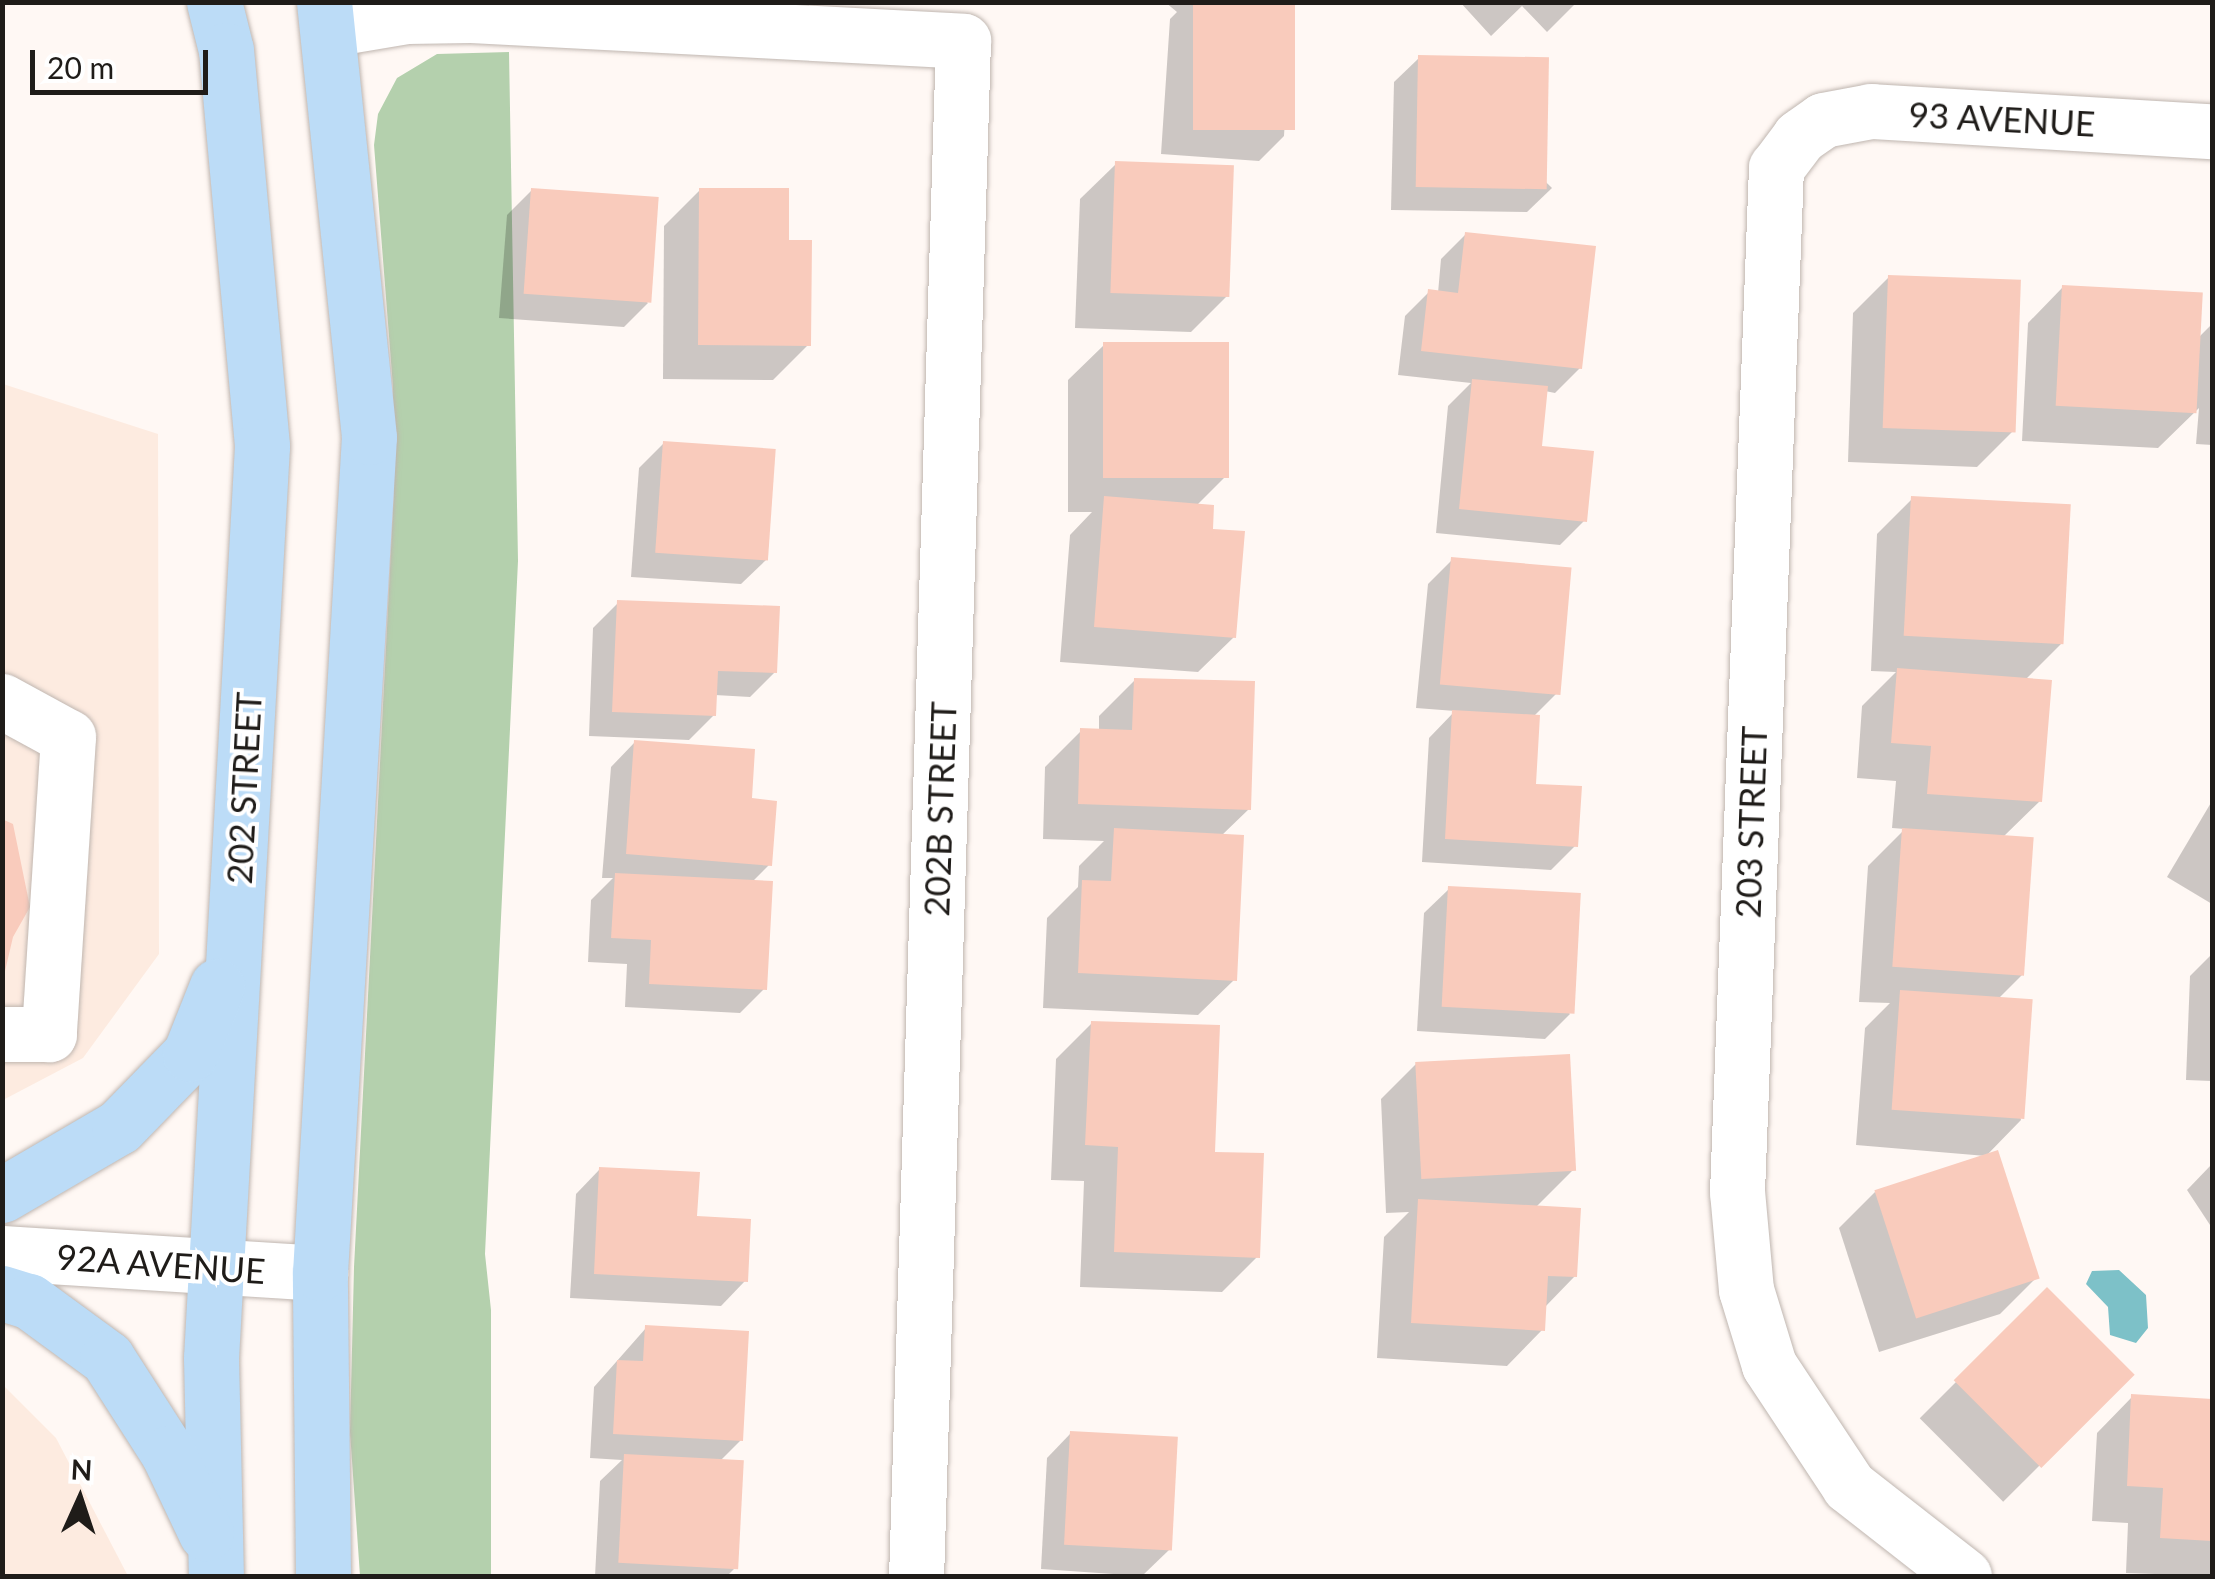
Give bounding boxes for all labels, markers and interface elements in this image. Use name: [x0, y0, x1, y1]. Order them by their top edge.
scale bar: [35, 30, 212, 92]
text: 20 m: [47, 49, 114, 85]
street label: 93 AVENUE: [1907, 92, 2097, 144]
street label: 202 STREET: [217, 691, 269, 885]
street label: 202B STREET: [914, 701, 964, 917]
street label: 203 STREET: [1726, 725, 1774, 919]
street label: 92A AVENUE: [54, 1235, 268, 1291]
north arrow: [30, 1449, 130, 1549]
text: N: [70, 1451, 93, 1487]

